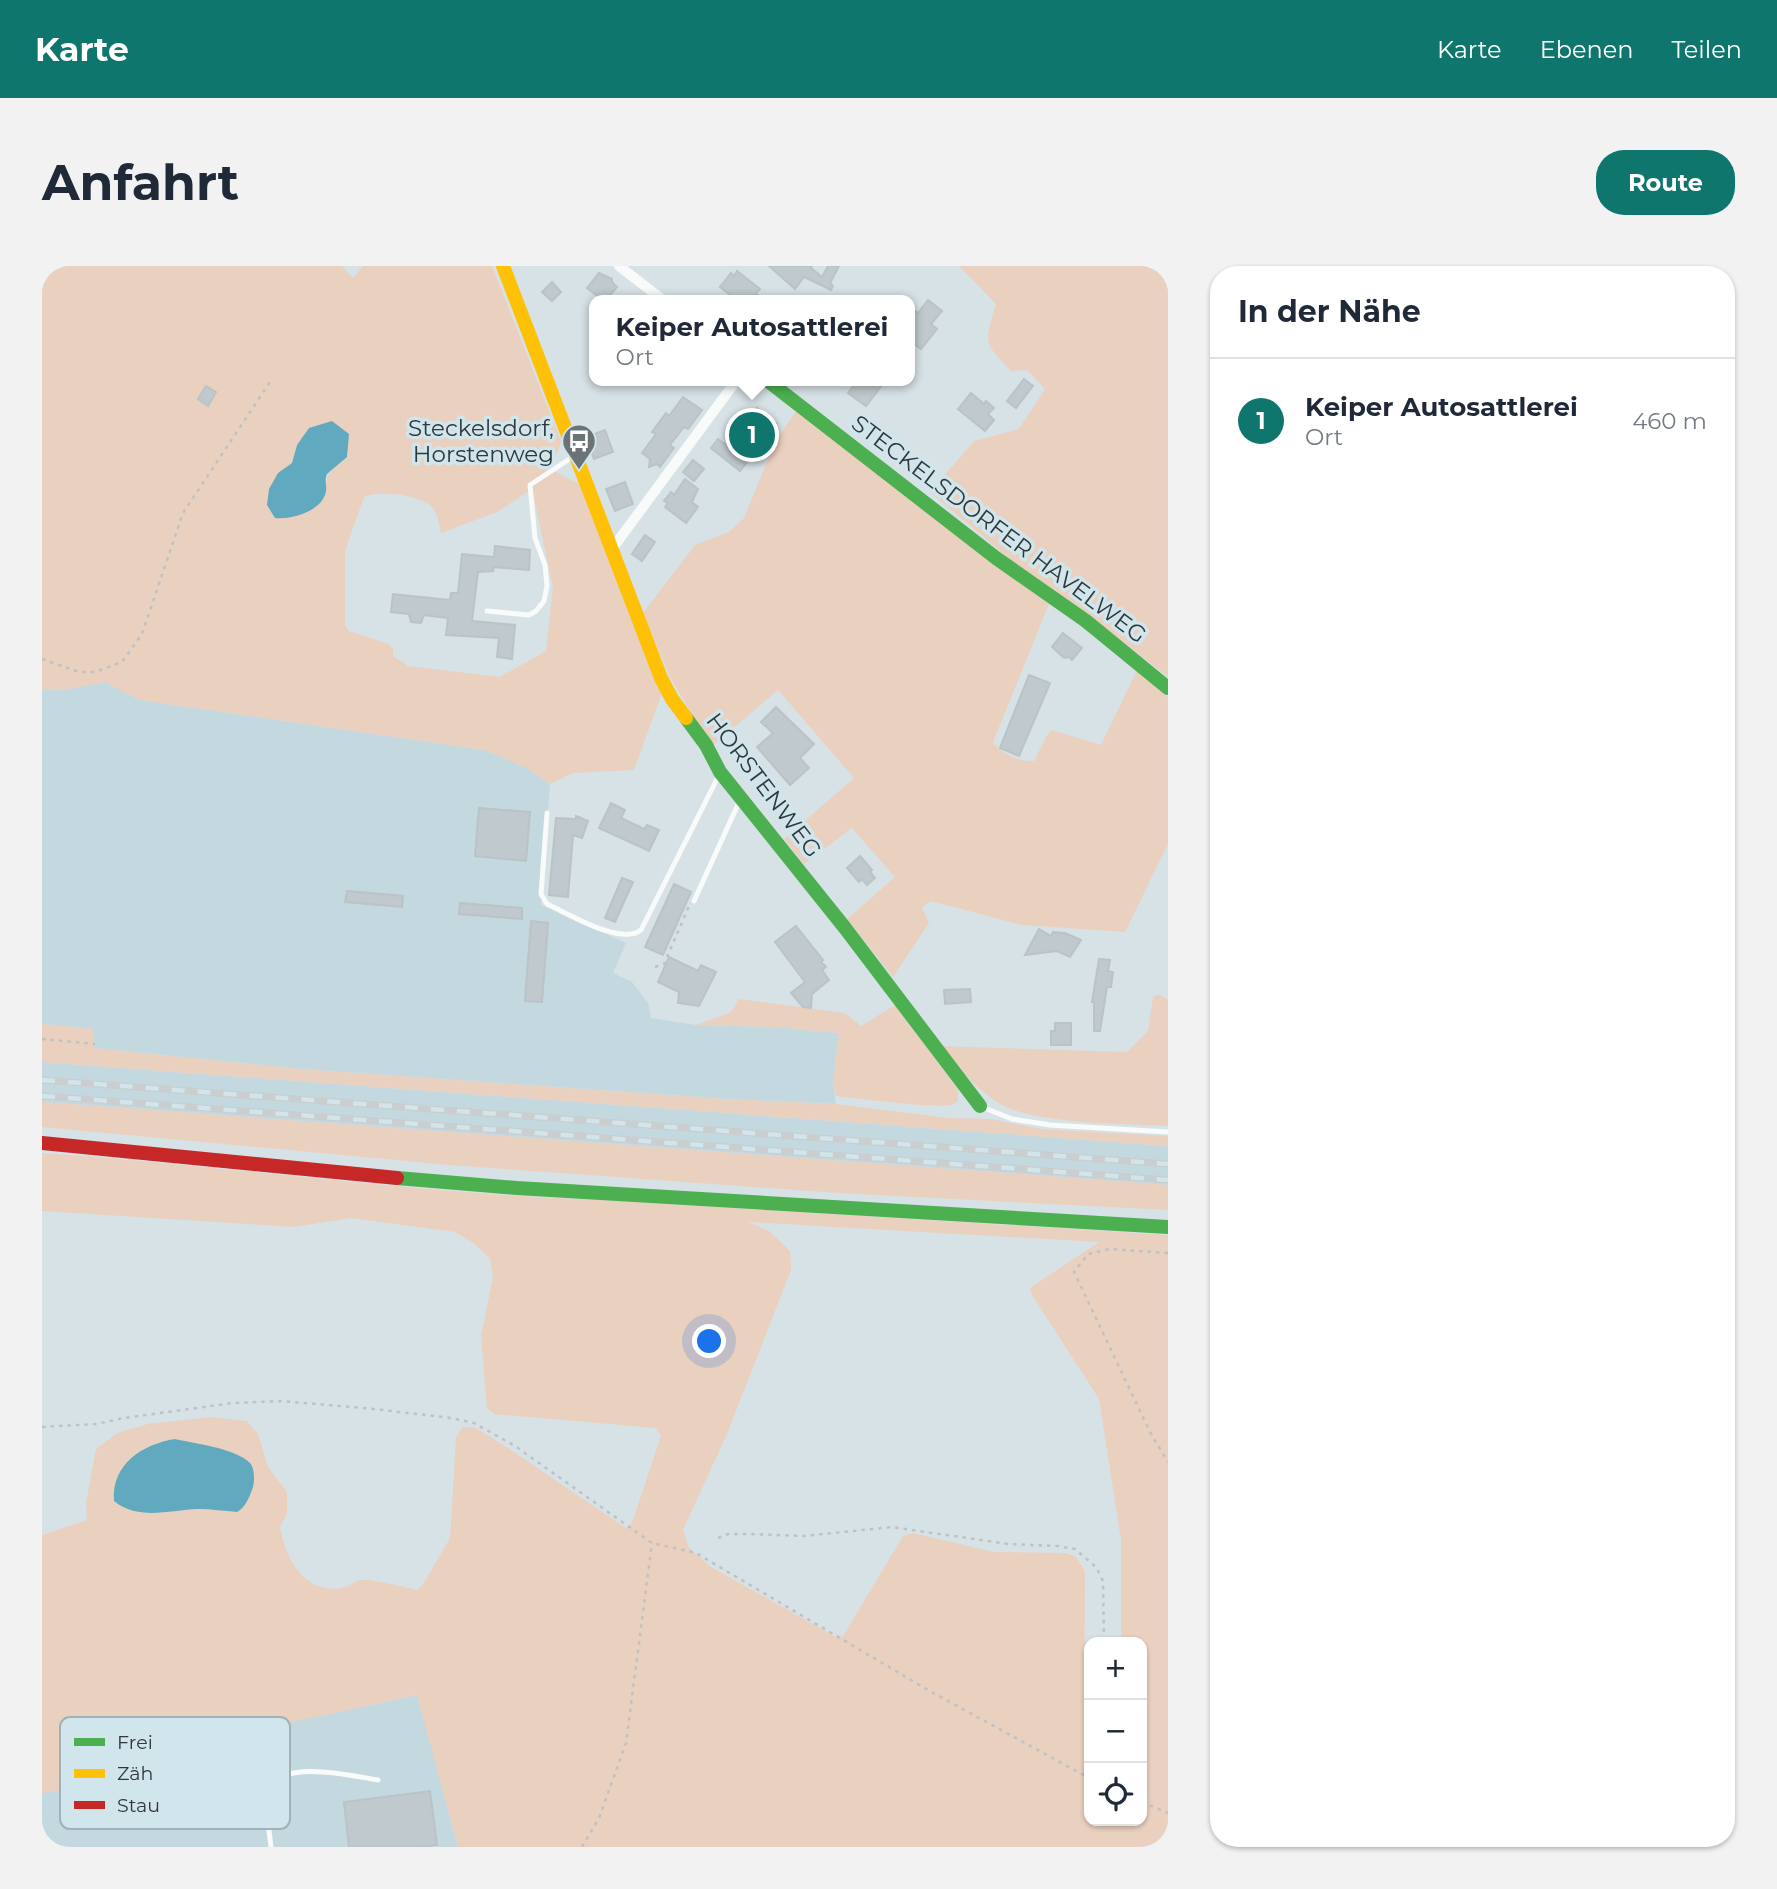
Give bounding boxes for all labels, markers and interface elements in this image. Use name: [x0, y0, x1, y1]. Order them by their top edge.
text: Karte: [35, 29, 129, 69]
text: Karte: [1437, 35, 1502, 64]
text: Ebenen: [1540, 35, 1633, 64]
text: Teilen: [1671, 35, 1742, 64]
button: Route: [1596, 150, 1735, 215]
text: Anfahrt: [42, 153, 239, 212]
text: In der Nähe: [1238, 293, 1421, 330]
popup: [589, 295, 915, 386]
text: Keiper Autosattlerei: [616, 311, 888, 343]
text: Ort: [616, 343, 654, 371]
text: Keiper Autosattlerei: [1305, 391, 1578, 423]
text: 1: [1256, 407, 1266, 435]
text: 460 m: [1632, 407, 1707, 435]
pin: 1: [729, 409, 775, 461]
street label: STECKELSDORFER HAVELWEG: [846, 409, 1152, 649]
place label: Steckelsdorf, Horstenweg: [408, 414, 554, 468]
bus stop icon: Steckelsdorf, Horstenweg: [560, 422, 598, 471]
text: Ort: [1305, 423, 1343, 451]
street label: HORSTENWEG: [701, 707, 827, 863]
your location: [692, 1324, 726, 1358]
map controls: [1084, 1637, 1147, 1826]
button: +: [1084, 1637, 1147, 1700]
button: −: [1084, 1700, 1147, 1763]
legend: [60, 1717, 290, 1829]
text: Frei: [117, 1731, 153, 1754]
text: Zäh: [117, 1762, 153, 1785]
button: locate: [1084, 1763, 1147, 1826]
text: Stau: [117, 1794, 160, 1817]

